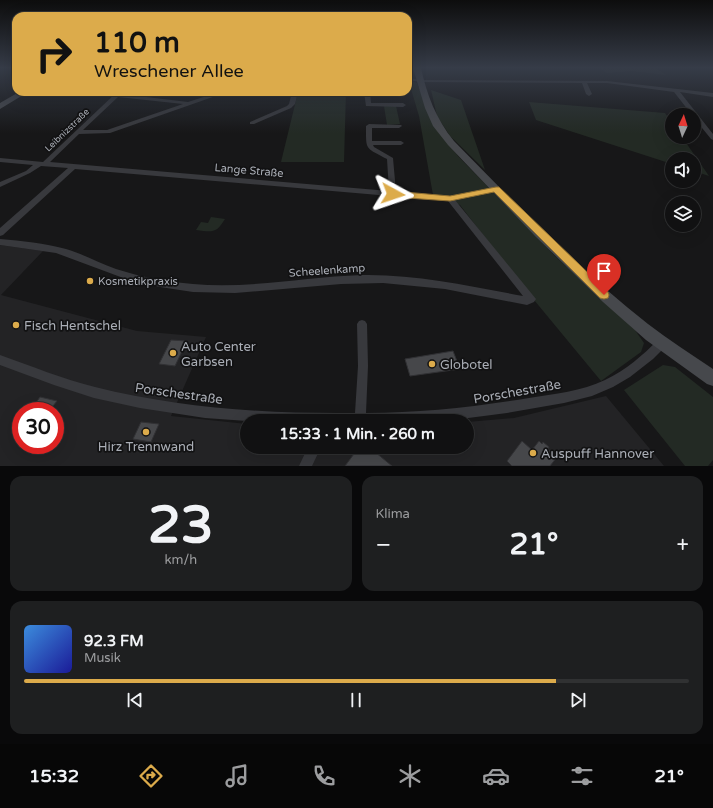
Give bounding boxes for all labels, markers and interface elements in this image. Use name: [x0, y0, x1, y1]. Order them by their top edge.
text: 110 m: [94, 26, 180, 60]
icon: right: [28, 28, 80, 80]
text: Wreschener Allee: [94, 60, 244, 82]
street label: Leibnizstraße: [43, 107, 92, 154]
north arrow: [665, 108, 701, 144]
map controls: [665, 108, 701, 232]
button: sound: [665, 152, 701, 188]
street label: Lange Straße: [214, 161, 284, 180]
position arrow: [372, 173, 414, 215]
button: layers: [665, 196, 701, 232]
pin: [587, 254, 621, 295]
icon: arrive: [593, 260, 615, 282]
street label: Scheelenkamp: [288, 261, 366, 280]
place label: Kosmetikpraxis: [98, 275, 178, 288]
marker: Kosmetikpraxis: [85, 276, 95, 286]
place label: Fisch Hentschel: [24, 318, 121, 334]
marker: Fisch Hentschel: [11, 320, 21, 330]
place label: Auto Center Garbsen: [181, 339, 256, 370]
marker: Auto Center Garbsen: [168, 348, 178, 358]
place label: Globotel: [440, 357, 493, 373]
marker: Globotel: [427, 359, 437, 369]
street label: Porschestraße: [472, 376, 562, 408]
street label: Porschestraße: [134, 380, 224, 408]
speed limit sign: 30: [12, 402, 64, 454]
text: 15:33 · 1 Min. · 260 m: [279, 425, 435, 443]
marker: Hirz Trennwand: [141, 427, 151, 437]
place label: Hirz Trennwand: [98, 439, 194, 455]
place label: Auspuff Hannover: [541, 446, 654, 462]
marker: Auspuff Hannover: [528, 448, 538, 458]
text: 23: [148, 494, 213, 557]
text: Klima: [376, 506, 410, 522]
text: 21°: [509, 526, 558, 563]
text: −: [376, 532, 391, 558]
text: +: [677, 532, 689, 558]
text: km/h: [164, 552, 197, 568]
text: 92.3 FM: [84, 632, 144, 650]
text: Musik: [84, 650, 121, 666]
icon: previous: [124, 689, 146, 711]
icon: pause: [345, 689, 367, 711]
icon: next: [567, 689, 589, 711]
icon: directions: [137, 762, 165, 790]
icon: music: [223, 762, 251, 790]
icon: phone: [310, 762, 338, 790]
icon: climate: [396, 762, 424, 790]
icon: car: [482, 762, 510, 790]
icon: filters: [568, 762, 596, 790]
text: 15:32: [29, 765, 79, 787]
text: 21°: [654, 765, 684, 787]

